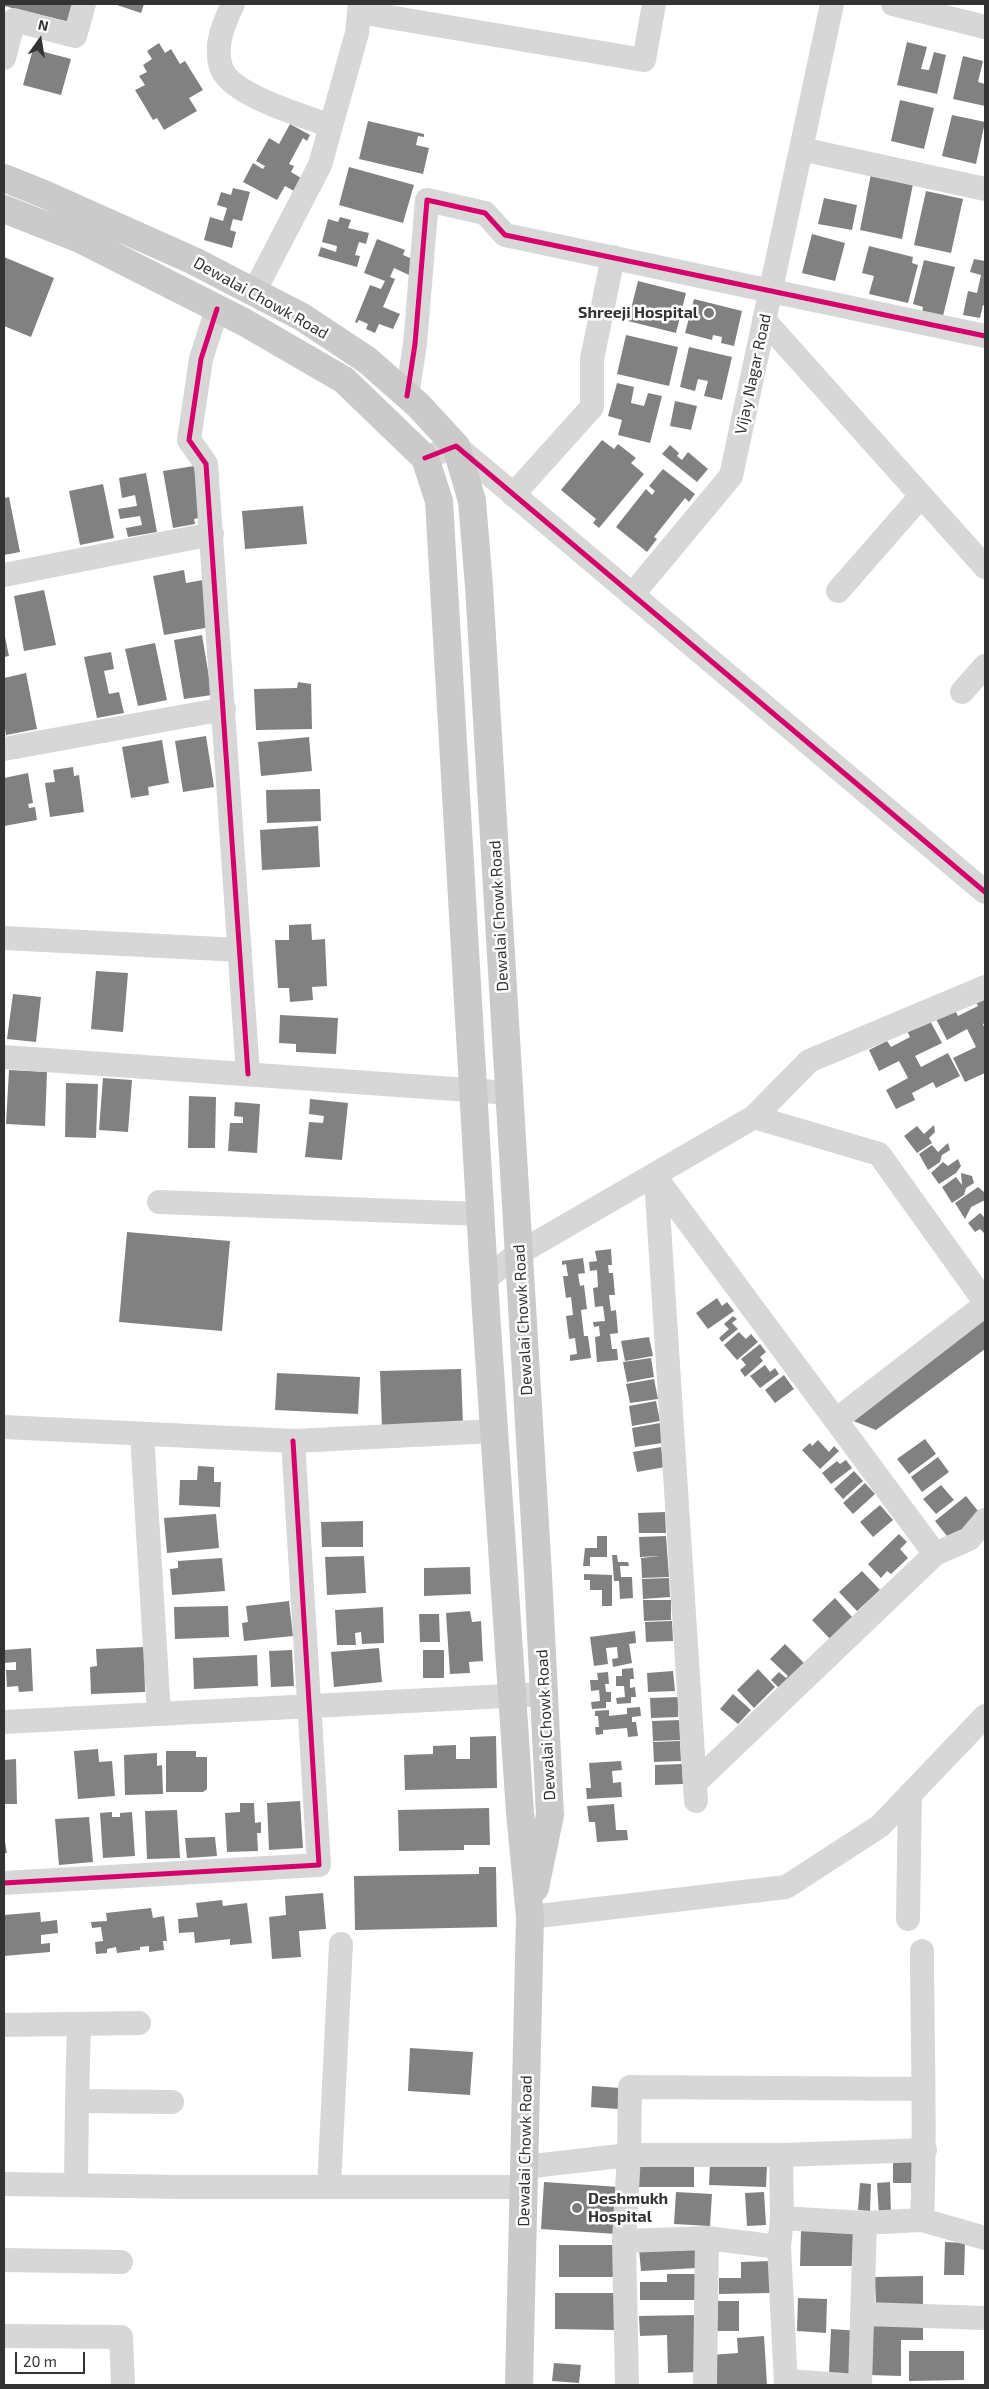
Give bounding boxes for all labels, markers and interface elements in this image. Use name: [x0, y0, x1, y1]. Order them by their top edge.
north arrow: [15, 15, 65, 65]
text: N: [37, 15, 50, 34]
street label: Dewalai Chowk Road: [190, 253, 332, 343]
place label: Shreeji Hospital: [578, 303, 698, 323]
marker: Shreeji Hospital: [702, 306, 716, 320]
street label: Vijay Nagar Road: [731, 312, 775, 436]
street label: Dewalai Chowk Road: [485, 840, 513, 992]
street label: Dewalai Chowk Road: [509, 1244, 537, 1396]
street label: Dewalai Chowk Road: [532, 1649, 560, 1801]
street label: Dewalai Chowk Road: [514, 2075, 536, 2227]
place label: Deshmukh Hospital: [588, 2189, 668, 2227]
marker: Deshmukh Hospital: [570, 2201, 584, 2215]
scale bar: [18, 2342, 88, 2374]
text: 20 m: [23, 2352, 57, 2370]

